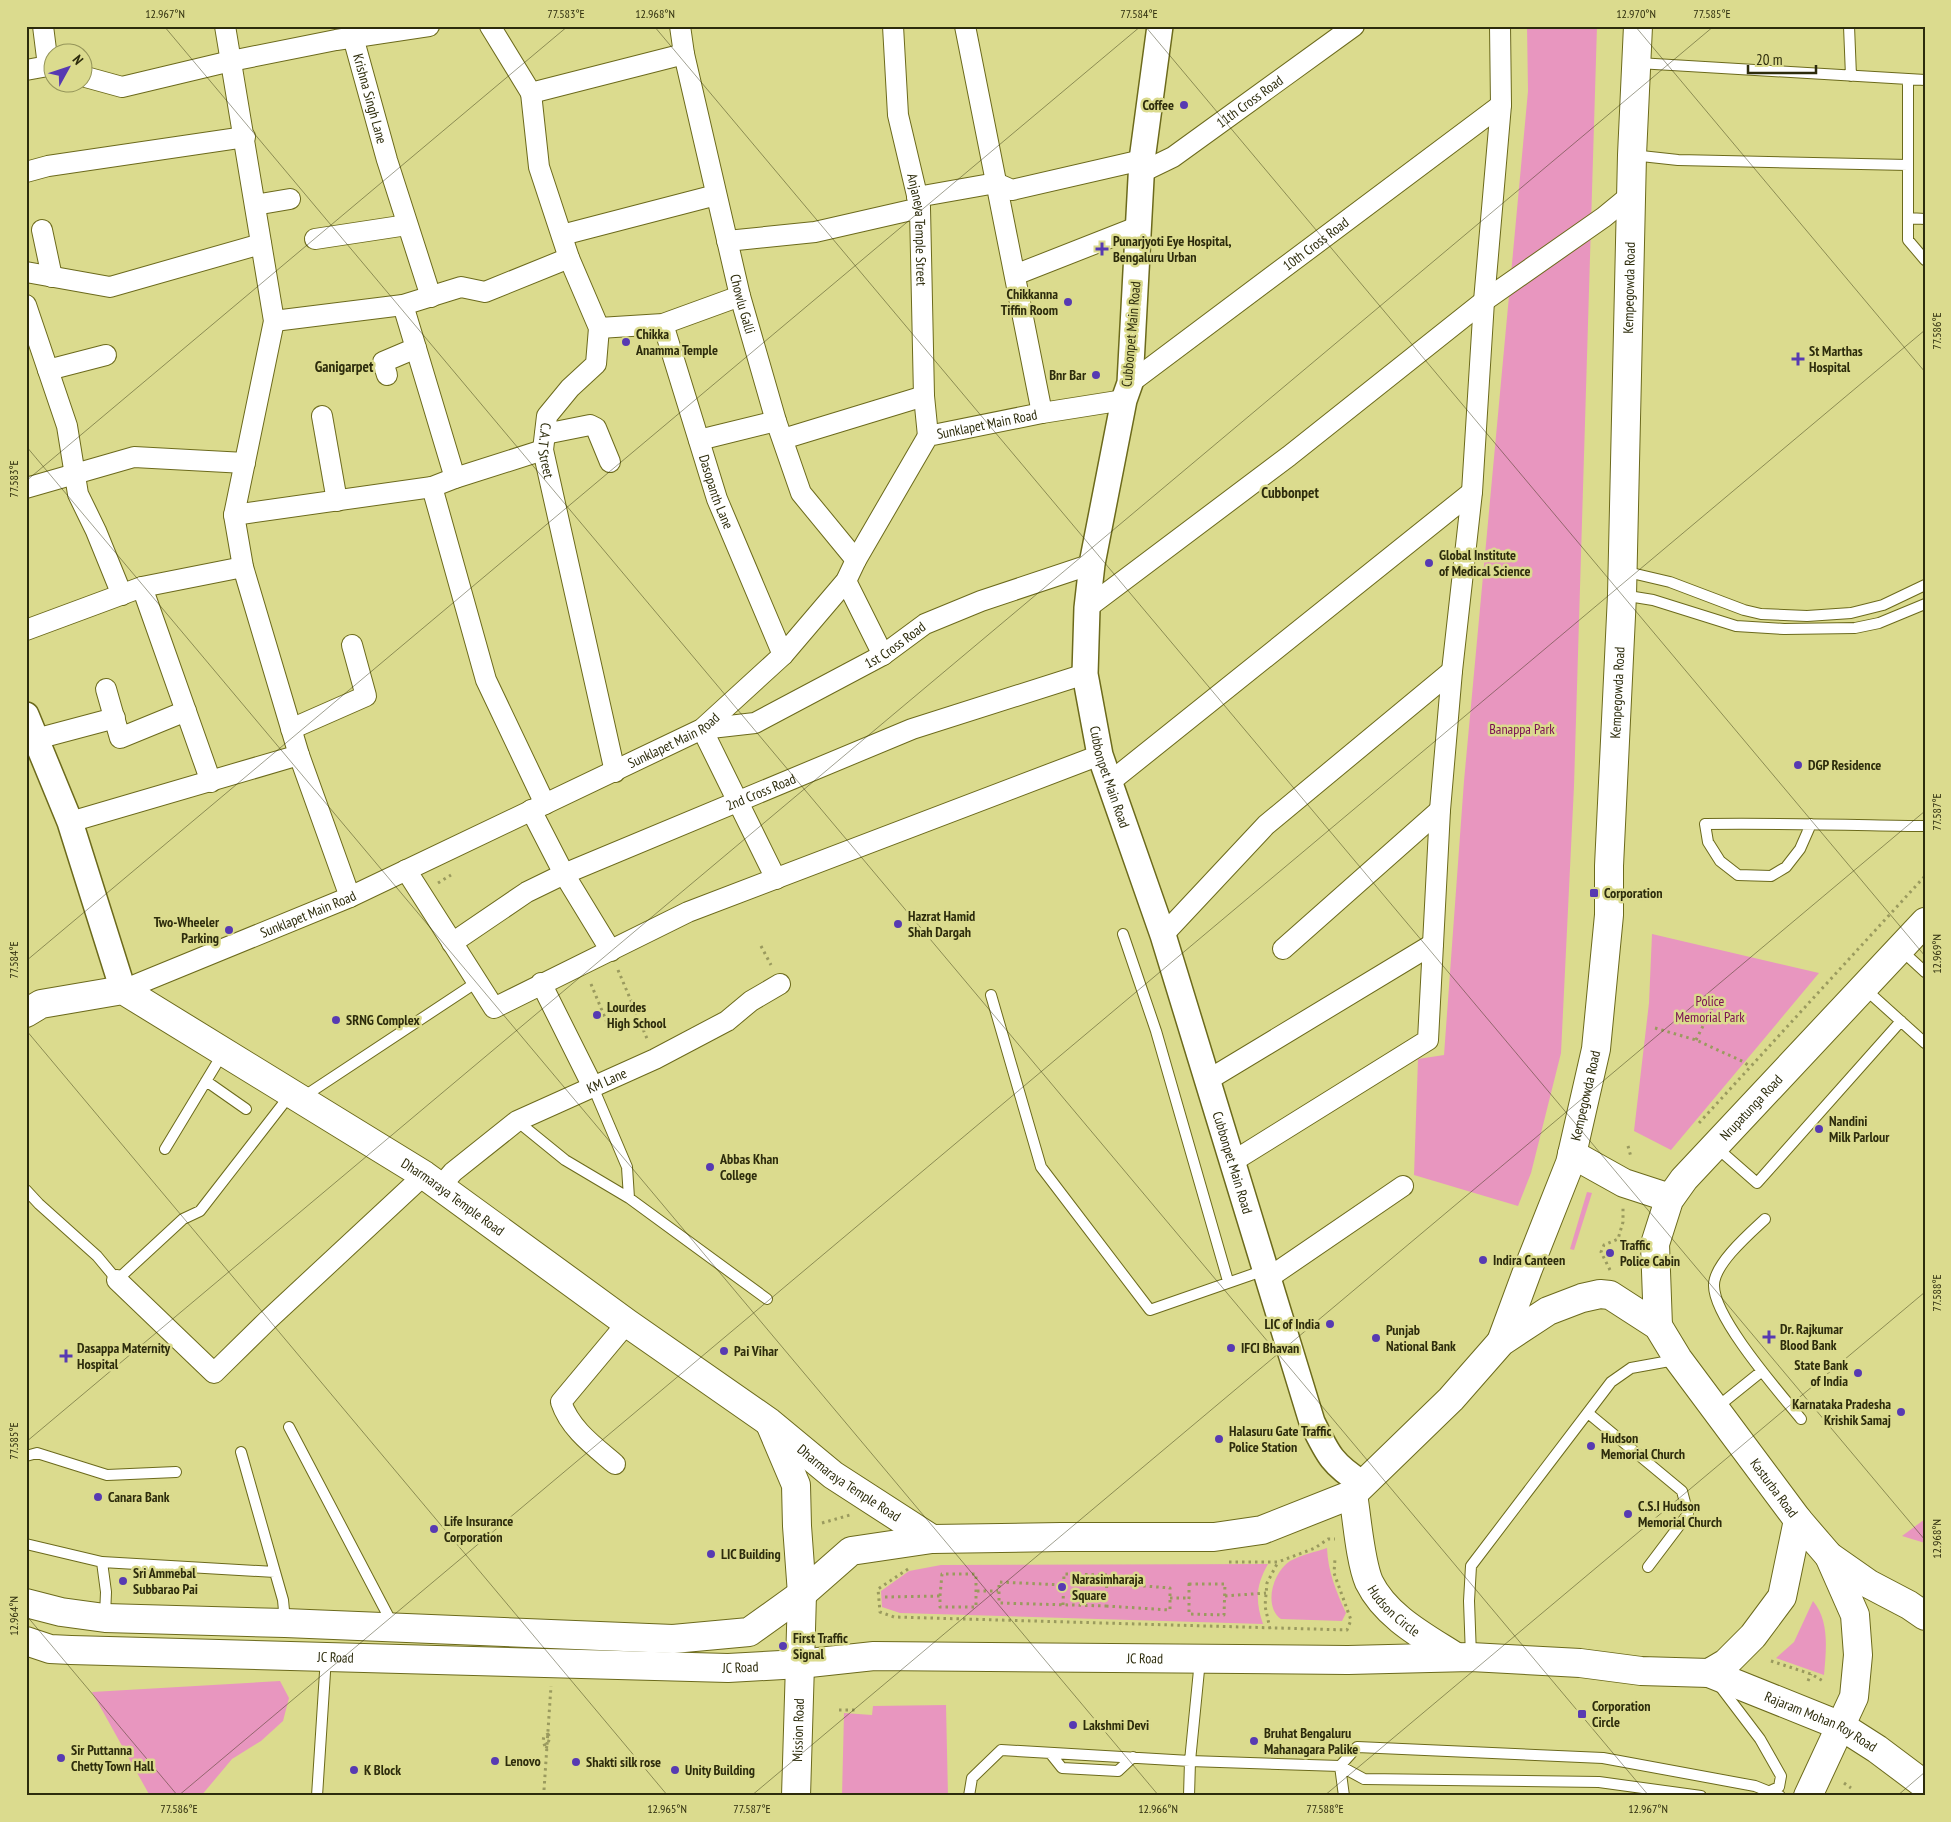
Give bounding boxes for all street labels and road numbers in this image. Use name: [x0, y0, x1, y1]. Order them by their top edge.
street label: Krishna Singh Lane: [349, 52, 391, 146]
street label: 11th Cross Road: [1213, 71, 1287, 132]
street label: Anjaneya Temple Street: [903, 171, 931, 286]
street label: 10th Cross Road: [1279, 213, 1352, 275]
street label: Kempegowda Road: [1619, 242, 1639, 334]
street label: Chowlu Galli: [726, 272, 759, 336]
street label: Cubbonpet Main Road: [1117, 280, 1145, 388]
street label: Sunklapet Main Road: [935, 405, 1039, 443]
street label: C.A.T Street: [534, 422, 558, 480]
street label: Dasopanth Lane: [695, 452, 738, 532]
street label: 1st Cross Road: [861, 618, 929, 672]
street label: Kempegowda Road: [1606, 646, 1629, 739]
street label: Sunklapet Main Road: [625, 708, 723, 772]
street label: Cubbonpet Main Road: [1086, 724, 1134, 830]
street label: 2nd Cross Road: [723, 769, 798, 815]
street label: Sunklapet Main Road: [258, 886, 359, 942]
street label: Kempegowda Road: [1566, 1049, 1604, 1142]
street label: KM Lane: [584, 1064, 630, 1098]
street label: Nrupatunga Road: [1716, 1071, 1786, 1144]
street label: Cubbonpet Main Road: [1209, 1109, 1257, 1216]
street label: Dharmaraya Temple Road: [398, 1154, 508, 1240]
street label: Dharmaraya Temple Road: [794, 1440, 904, 1525]
street label: Kasturba Road: [1746, 1455, 1802, 1521]
street label: Hudson Circle: [1364, 1582, 1424, 1641]
street label: JC Road: [316, 1648, 354, 1667]
street label: JC Road: [1126, 1649, 1163, 1667]
street label: JC Road: [721, 1657, 759, 1677]
street label: Rajaram Mohan Roy Road: [1762, 1687, 1880, 1756]
street label: Mission Road: [788, 1698, 808, 1762]

